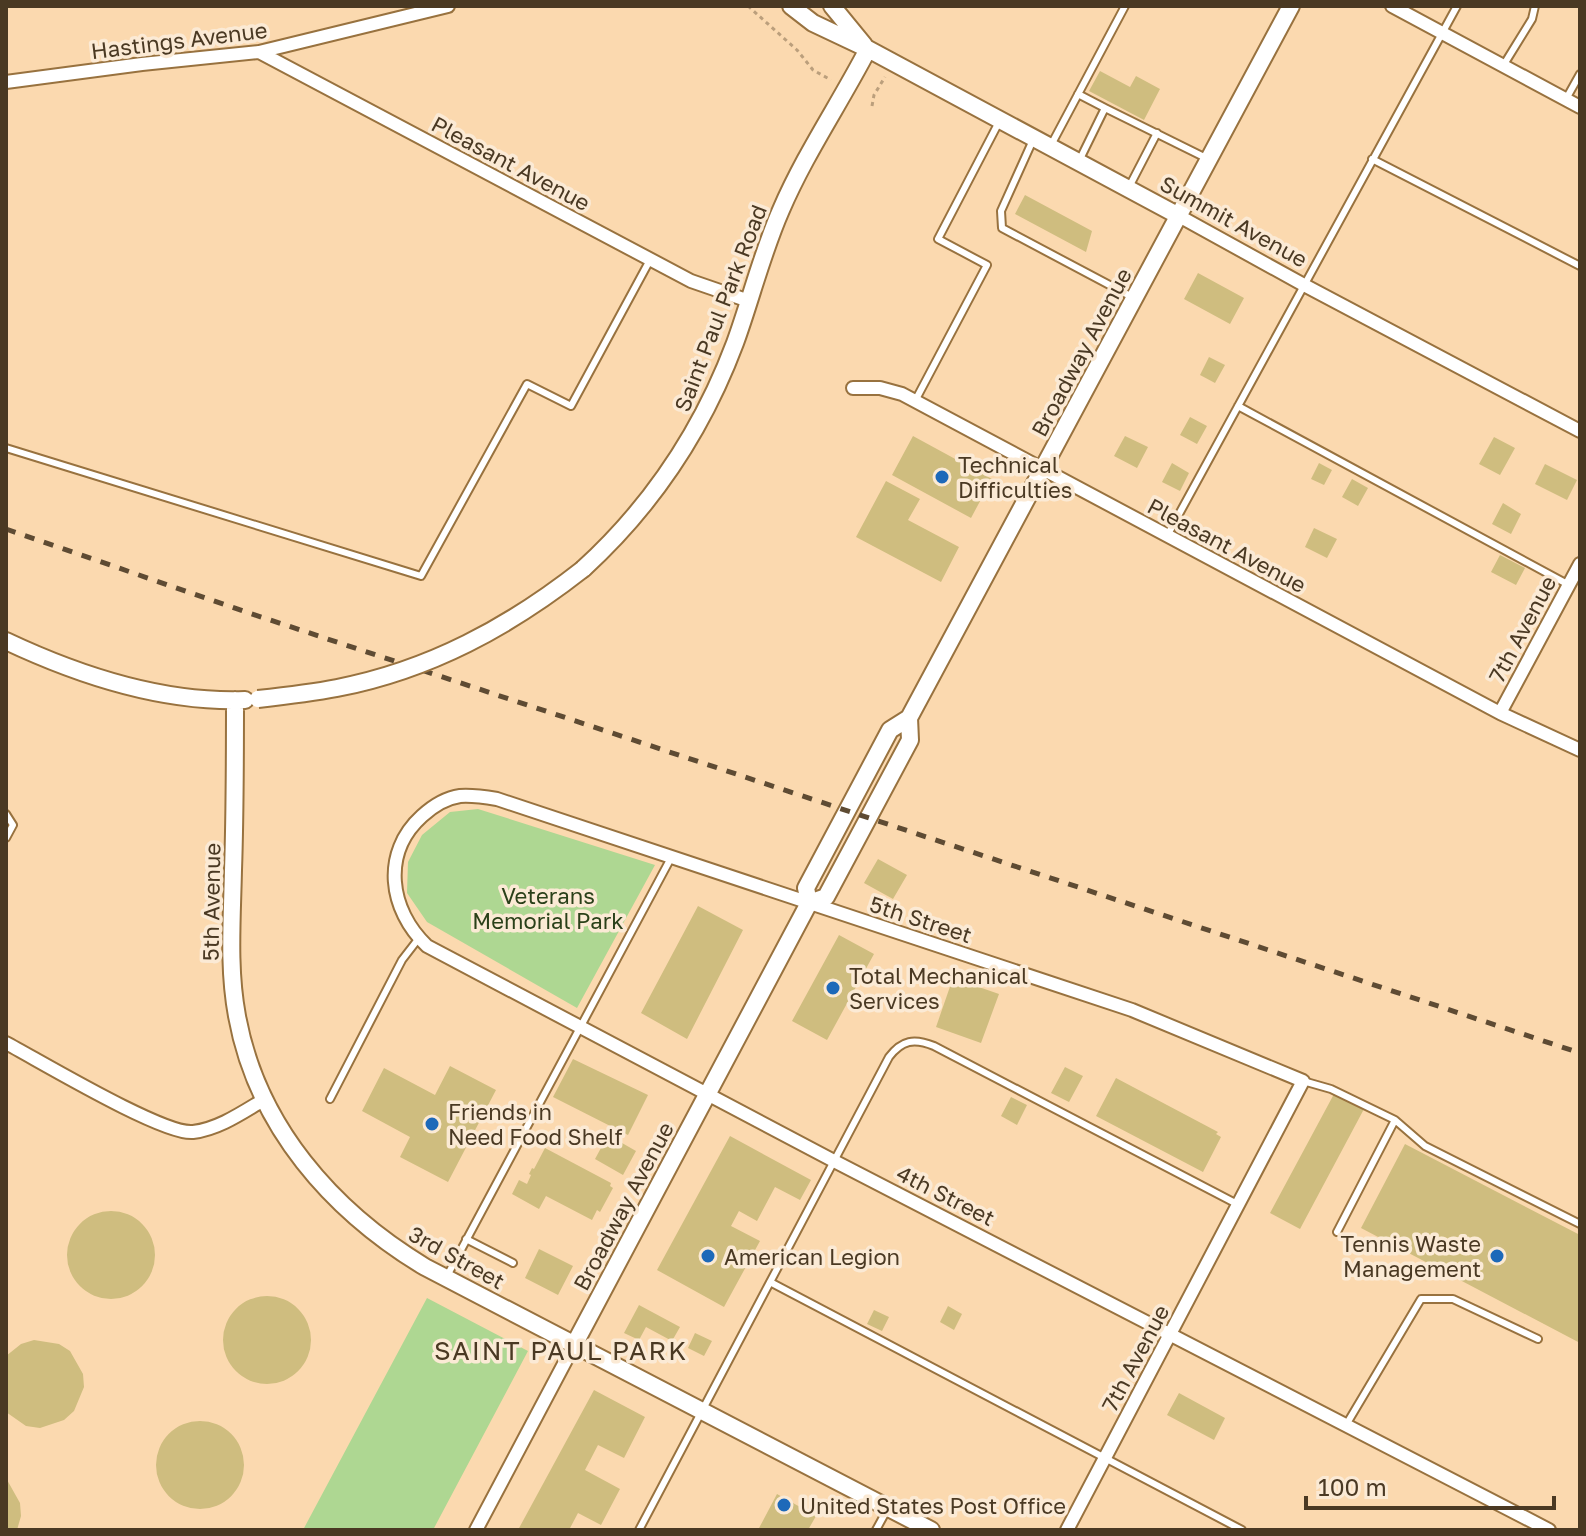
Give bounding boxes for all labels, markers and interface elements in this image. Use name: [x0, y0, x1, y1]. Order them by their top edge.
street label: Hastings Avenue: [89, 16, 269, 64]
street label: Pleasant Avenue: [427, 110, 595, 216]
street label: Summit Avenue: [1156, 169, 1312, 273]
street label: Saint Paul Park Road: [668, 201, 772, 415]
street label: Broadway Avenue: [1025, 263, 1137, 441]
place label: Technical Difficulties: [958, 451, 1073, 503]
marker: Technical Difficulties: [933, 468, 951, 486]
street label: Pleasant Avenue: [1143, 492, 1311, 598]
street label: 7th Avenue: [1483, 571, 1561, 687]
street label: 5th Avenue: [196, 843, 226, 961]
park label: Veterans Memorial Park: [472, 882, 624, 934]
street label: 5th Street: [867, 890, 975, 948]
place label: Total Mechanical Services: [849, 962, 1028, 1014]
marker: Total Mechanical Services: [824, 979, 842, 997]
place label: Friends in Need Food Shelf: [448, 1098, 623, 1150]
marker: Friends in Need Food Shelf: [423, 1115, 441, 1133]
street label: Broadway Avenue: [567, 1117, 679, 1295]
street label: 4th Street: [892, 1159, 1000, 1231]
street label: 3rd Street: [404, 1220, 510, 1294]
place label: Tennis Waste Management: [1341, 1230, 1481, 1282]
place label: American Legion: [724, 1243, 900, 1270]
marker: American Legion: [699, 1247, 717, 1265]
marker: Tennis Waste Management: [1488, 1247, 1506, 1265]
street label: 7th Avenue: [1096, 1300, 1174, 1416]
district label: SAINT PAUL PARK: [434, 1335, 688, 1366]
scale bar: [1306, 1460, 1554, 1510]
text: 100 m: [1318, 1472, 1387, 1501]
place label: United States Post Office: [800, 1492, 1066, 1519]
marker: United States Post Office: [775, 1496, 793, 1514]

